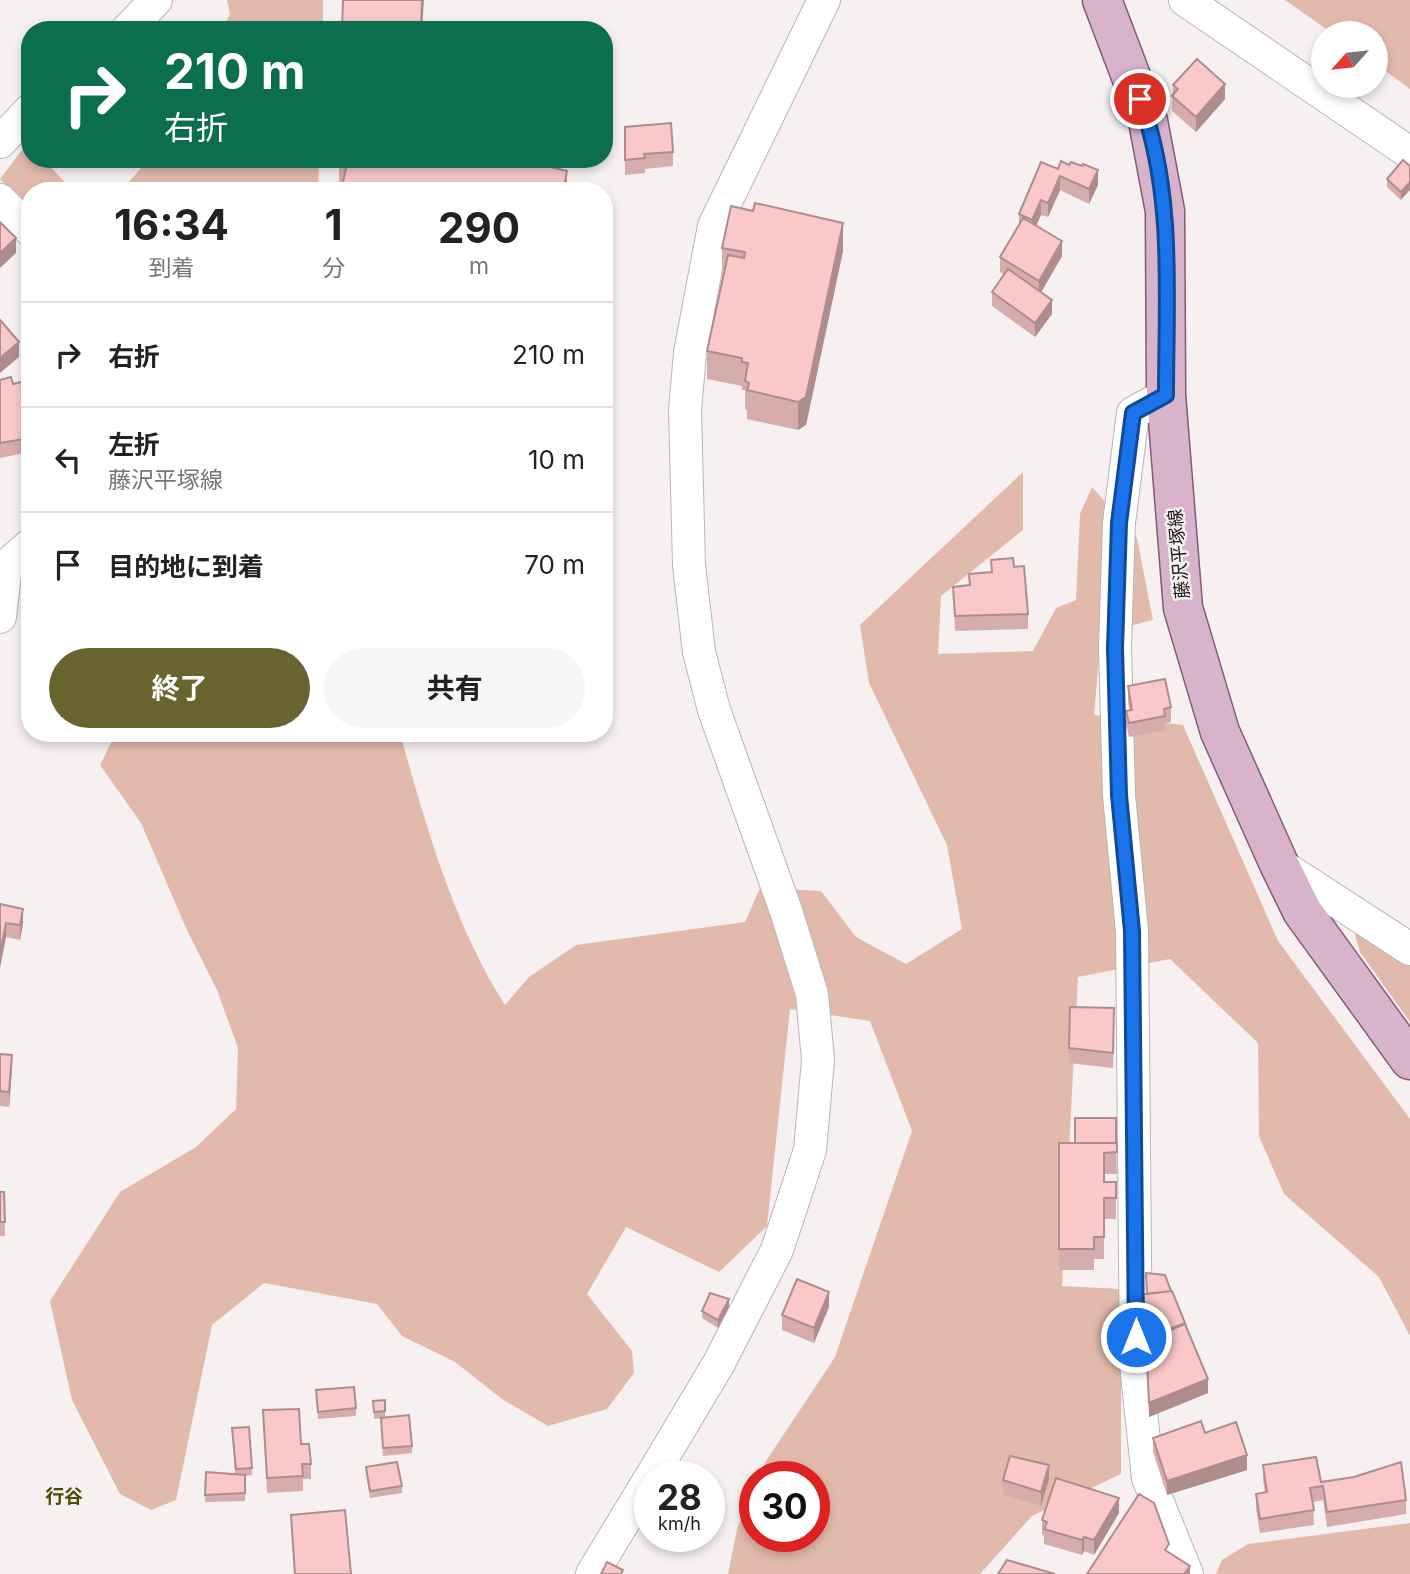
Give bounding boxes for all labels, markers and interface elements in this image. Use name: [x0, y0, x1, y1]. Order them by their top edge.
north arrow: [1311, 21, 1388, 98]
map controls: [1311, 21, 1388, 98]
text: 210 m: [164, 42, 305, 101]
icon: right: [49, 49, 140, 140]
pin: [1110, 69, 1170, 129]
icon: arrive: [1121, 80, 1159, 118]
text: 右折: [164, 108, 228, 147]
text: 16:34: [114, 199, 229, 250]
text: 1: [324, 199, 342, 250]
text: 290: [438, 202, 520, 253]
text: m: [469, 252, 489, 280]
text: 到着: [148, 254, 194, 282]
text: 分: [322, 254, 345, 282]
icon: right: [49, 336, 87, 374]
text: 210 m: [512, 339, 585, 370]
text: 右折: [108, 341, 160, 372]
text: 左折: [108, 429, 160, 460]
icon: left: [49, 441, 87, 479]
text: 10 m: [528, 444, 585, 475]
text: 藤沢平塚線: [108, 466, 223, 494]
street label: 藤沢平塚線: [1164, 508, 1193, 600]
icon: arrive: [49, 546, 87, 584]
text: 70 m: [524, 549, 585, 580]
text: 目的地に到着: [108, 551, 264, 582]
button: 終了: [49, 648, 310, 728]
button: 共有: [324, 648, 585, 728]
position arrow: [1099, 1300, 1173, 1374]
speed limit sign: 30: [739, 1461, 830, 1552]
text: 28: [657, 1476, 702, 1518]
district label: 行谷: [45, 1485, 83, 1508]
text: km/h: [658, 1513, 701, 1534]

